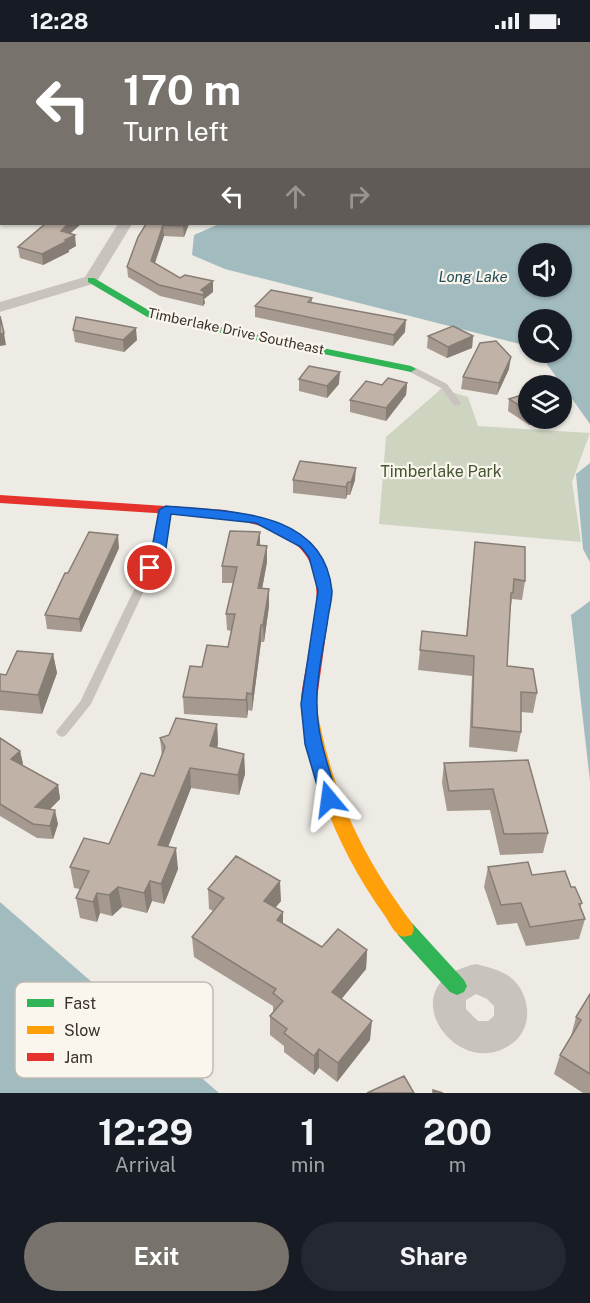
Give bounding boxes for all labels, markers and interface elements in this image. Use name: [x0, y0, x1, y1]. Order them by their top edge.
text: 12:28: [30, 8, 89, 34]
text: 170 m: [123, 65, 241, 114]
icon: left: [24, 66, 102, 144]
text: Turn left: [123, 115, 229, 147]
icon: left: [216, 180, 249, 213]
icon: ahead: [279, 180, 312, 213]
icon: right: [342, 180, 375, 213]
map controls: [518, 243, 572, 429]
button: sound: [518, 243, 572, 297]
water label: Long Lake: [438, 268, 508, 285]
street label: Timberlake Drive Southeast: [146, 304, 326, 358]
button: search: [518, 309, 572, 363]
button: layers: [518, 375, 572, 429]
park label: Timberlake Park: [380, 462, 502, 481]
pin: [124, 542, 175, 593]
icon: arrive: [133, 551, 166, 584]
position arrow: [297, 767, 361, 831]
legend: [15, 982, 213, 1078]
text: Fast: [64, 994, 96, 1013]
text: Slow: [64, 1021, 101, 1040]
text: Jam: [64, 1048, 93, 1067]
text: 12:29: [98, 1111, 193, 1153]
text: 1: [300, 1111, 316, 1153]
text: 200: [423, 1111, 492, 1153]
text: Arrival: [115, 1153, 176, 1177]
text: min: [291, 1153, 325, 1177]
text: m: [449, 1153, 466, 1177]
button: Exit: [24, 1222, 289, 1291]
button: Share: [301, 1222, 566, 1291]

